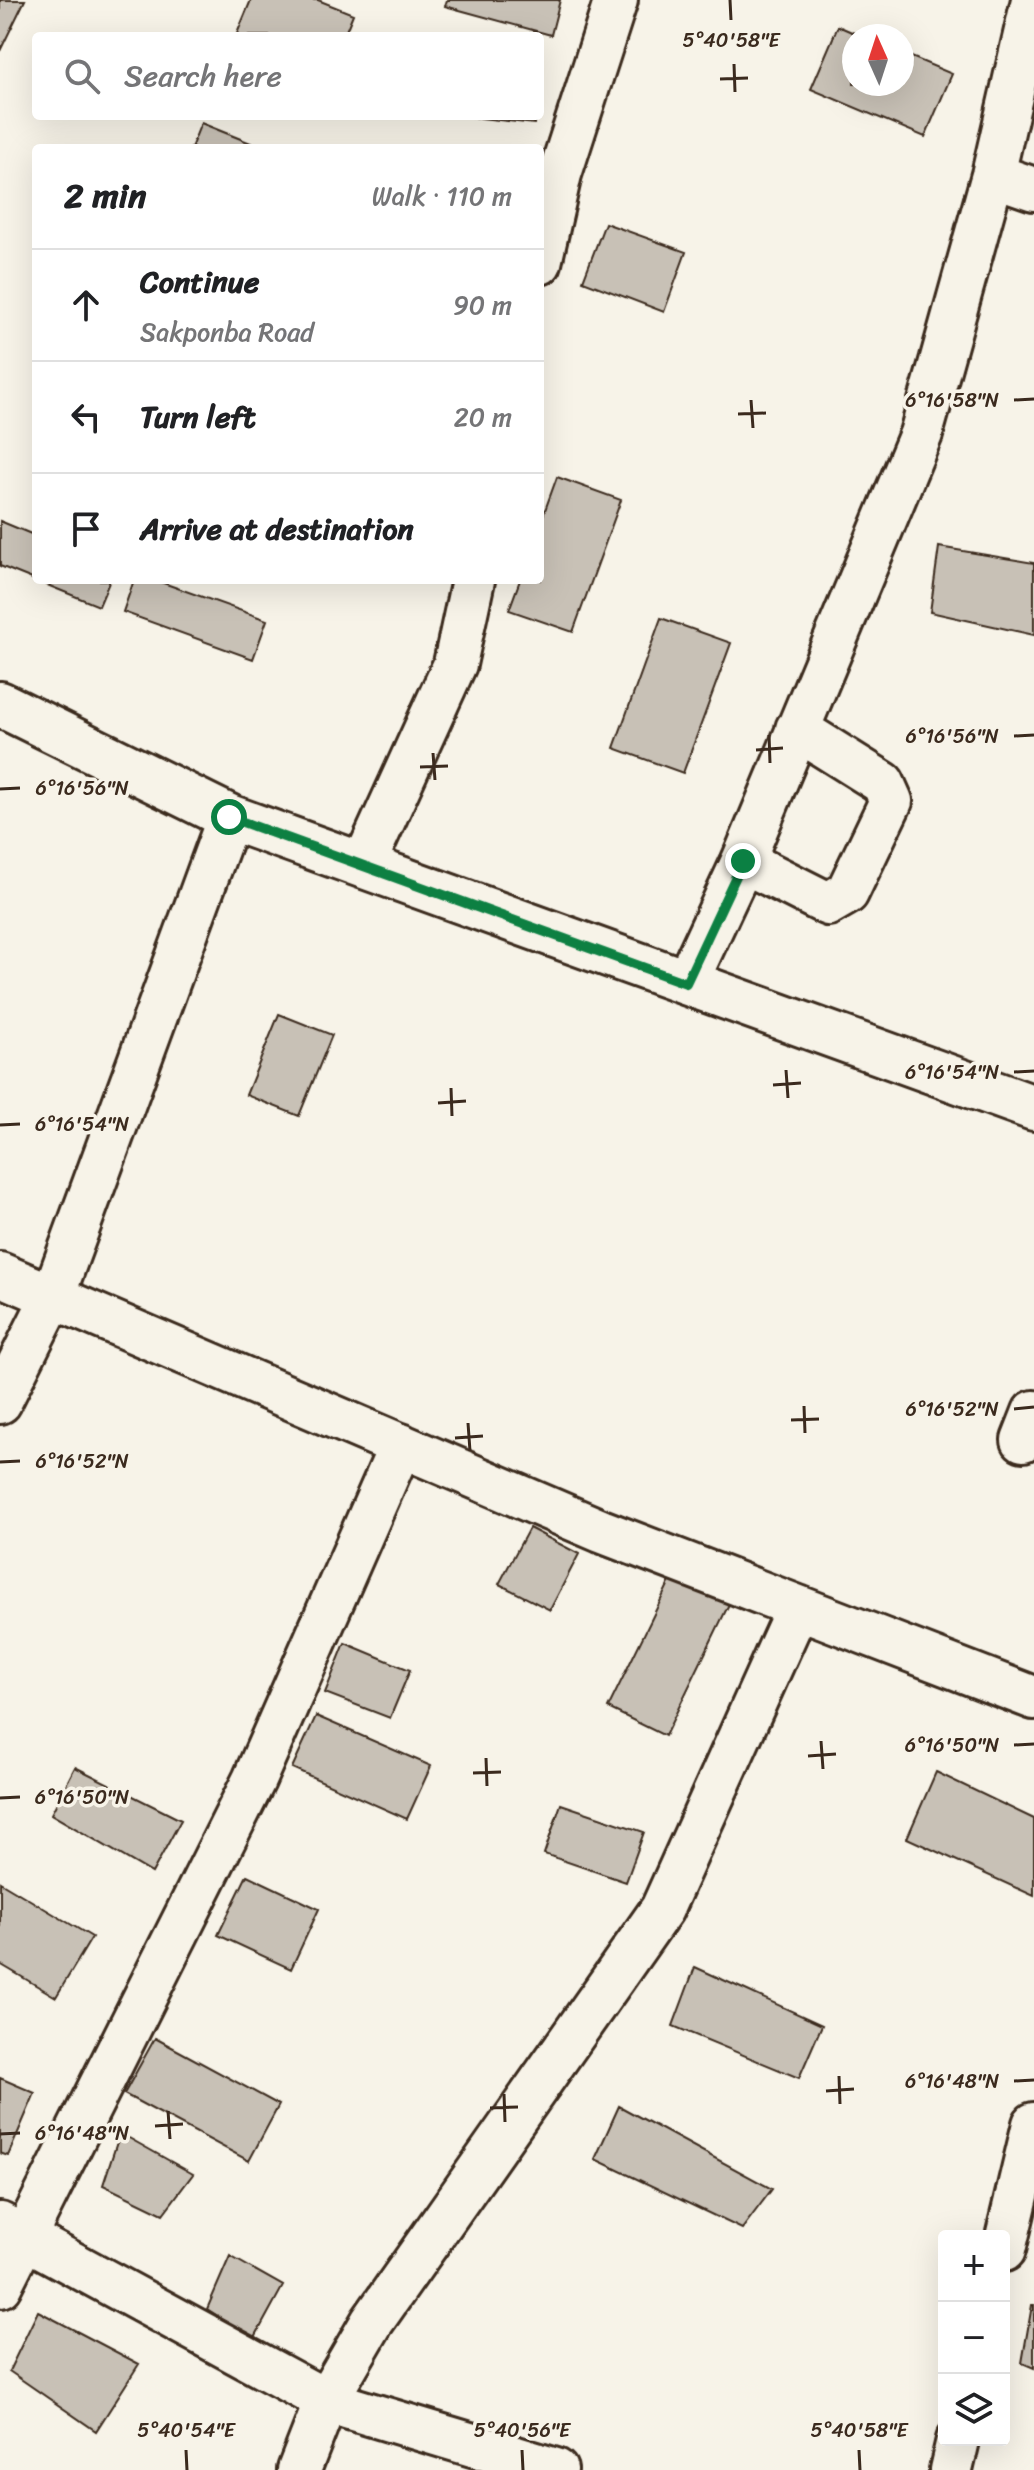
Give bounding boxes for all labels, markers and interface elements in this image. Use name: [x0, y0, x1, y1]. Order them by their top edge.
text: 5°40'58"E: [682, 23, 781, 58]
north arrow: [842, 24, 914, 96]
search box: [32, 32, 544, 120]
text: Search here: [124, 49, 282, 103]
icon: search: [60, 54, 104, 98]
text: 2 min: [64, 166, 146, 226]
text: Walk · 110 m: [372, 173, 512, 219]
text: Continue: [140, 255, 259, 309]
text: 90 m: [453, 282, 512, 328]
icon: ahead: [64, 283, 108, 327]
text: Sakponba Road: [140, 309, 314, 355]
text: 6°16'58"N: [905, 383, 999, 418]
text: Turn left: [140, 390, 256, 444]
text: 20 m: [454, 394, 512, 440]
icon: left: [64, 395, 108, 439]
text: Arrive at destination: [140, 502, 414, 556]
icon: arrive: [64, 507, 108, 551]
text: 6°16'56"N: [905, 719, 999, 754]
text: 6°16'56"N: [35, 771, 129, 806]
route start: [211, 799, 247, 835]
route end: [725, 843, 761, 879]
text: 6°16'54"N: [905, 1055, 999, 1090]
text: 6°16'54"N: [35, 1107, 129, 1142]
text: 6°16'52"N: [905, 1392, 999, 1427]
text: 6°16'52"N: [35, 1444, 129, 1479]
text: 6°16'50"N: [905, 1728, 999, 1763]
text: 6°16'50"N: [35, 1780, 129, 1815]
text: 6°16'48"N: [905, 2064, 999, 2099]
text: 6°16'48"N: [35, 2116, 129, 2151]
map controls: [938, 2230, 1010, 2446]
button: +: [938, 2230, 1010, 2302]
button: −: [938, 2302, 1010, 2374]
button: layers: [938, 2374, 1010, 2446]
text: 5°40'54"E: [137, 2413, 237, 2448]
text: 5°40'56"E: [474, 2413, 572, 2448]
text: 5°40'58"E: [810, 2413, 909, 2448]

